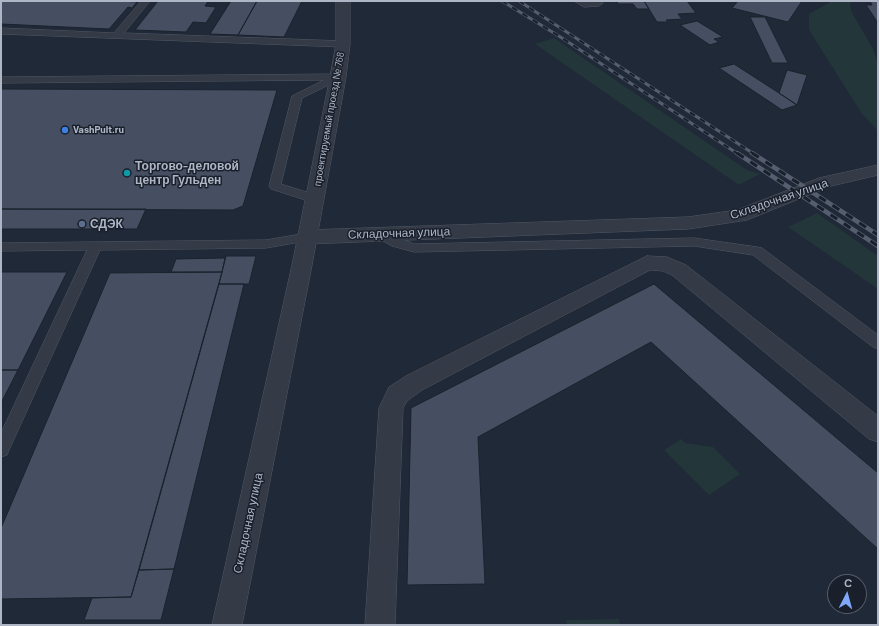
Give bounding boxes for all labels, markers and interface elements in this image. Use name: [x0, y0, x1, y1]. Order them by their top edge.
street label: проектируемый проезд № 768: [311, 51, 347, 187]
place label: VashPult.ru: [73, 124, 124, 136]
marker: VashPult.ru: [60, 125, 70, 135]
place label: Торгово-деловой центр Гульден: [135, 159, 239, 187]
marker: Торгово-деловой центр Гульден: [122, 168, 132, 178]
street label: Складочная улица: [728, 175, 830, 223]
place label: СДЭК: [90, 217, 123, 231]
marker: СДЭК: [77, 219, 87, 229]
street label: Складочная улица: [347, 224, 451, 242]
street label: Складочная улица: [230, 471, 266, 575]
north arrow: [827, 574, 867, 614]
text: С: [844, 576, 853, 589]

